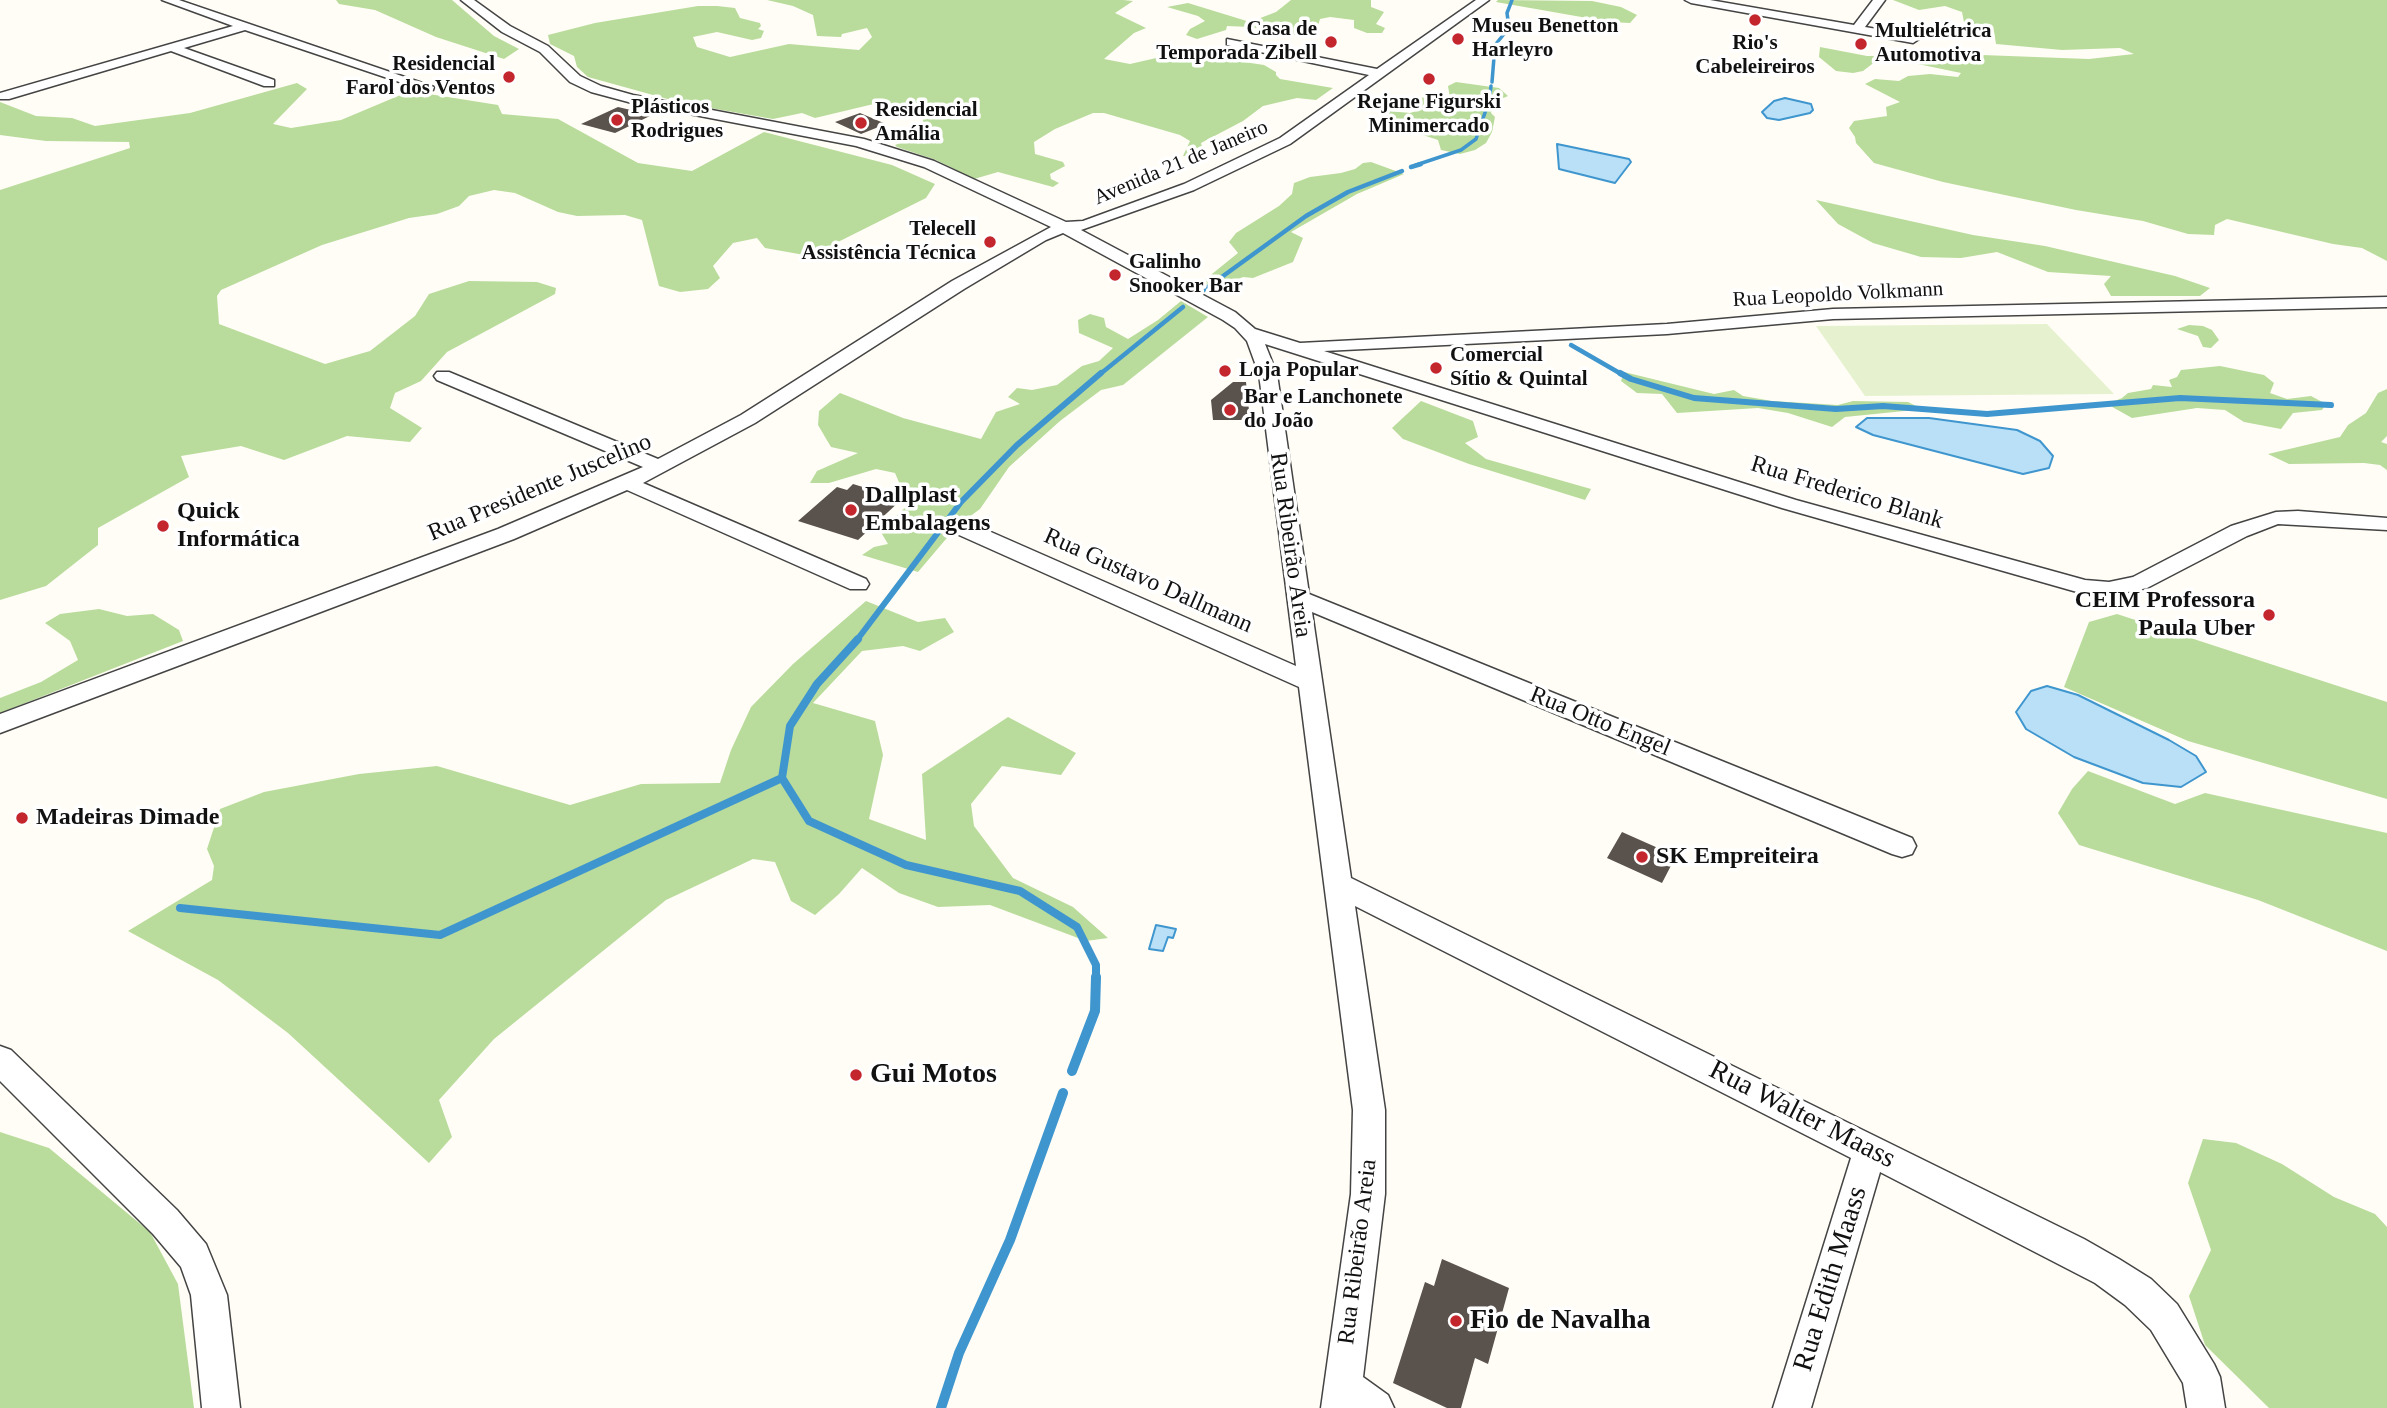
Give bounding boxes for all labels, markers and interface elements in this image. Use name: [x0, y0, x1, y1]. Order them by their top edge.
marker: Rio's Cabeleireiros: [1747, 12, 1763, 28]
place label: Museu Benetton Harleyro: [1472, 14, 1618, 64]
place label: Casa de Temporada Zibell: [1156, 17, 1317, 67]
place label: Multielétrica Automotiva: [1875, 19, 1992, 69]
marker: Museu Benetton Harleyro: [1450, 31, 1466, 47]
place label: Rio's Cabeleireiros: [1695, 31, 1815, 81]
marker: Casa de Temporada Zibell: [1323, 34, 1339, 50]
marker: Multielétrica Automotiva: [1853, 36, 1869, 52]
place label: Residencial Farol dos Ventos: [346, 52, 495, 102]
marker: Residencial Farol dos Ventos: [501, 69, 517, 85]
marker: Rejane Figurski Minimercado: [1421, 71, 1437, 87]
place label: Rejane Figurski Minimercado: [1357, 90, 1501, 140]
place label: Plásticos Rodrigues: [631, 95, 723, 145]
place label: Residencial Amália: [875, 98, 978, 148]
marker: Plásticos Rodrigues: [609, 112, 625, 128]
marker: Residencial Amália: [853, 115, 869, 131]
street label: Avenida 21 de Janeiro: [1090, 115, 1272, 211]
place label: Telecell Assistência Técnica: [802, 217, 976, 267]
marker: Telecell Assistência Técnica: [982, 234, 998, 250]
place label: Galinho Snooker Bar: [1129, 250, 1243, 300]
marker: Galinho Snooker Bar: [1107, 267, 1123, 283]
street label: Rua Leopoldo Volkmann: [1732, 277, 1944, 313]
place label: Comercial Sítio & Quintal: [1450, 343, 1588, 393]
place label: Loja Popular: [1239, 358, 1359, 384]
marker: Comercial Sítio & Quintal: [1428, 360, 1444, 376]
marker: Loja Popular: [1217, 363, 1233, 379]
place label: Bar e Lanchonete do João: [1244, 385, 1403, 435]
marker: Bar e Lanchonete do João: [1222, 402, 1238, 418]
street label: Rua Presidente Juscelino: [424, 428, 656, 548]
street label: Rua Frederico Blank: [1747, 450, 1947, 536]
street label: Rua Ribeirão Areia: [1263, 451, 1317, 639]
place label: Dallplast Embalagens: [865, 482, 990, 538]
place label: Quick Informática: [177, 498, 300, 554]
marker: Dallplast Embalagens: [843, 502, 859, 518]
marker: Quick Informática: [155, 518, 171, 534]
street label: Rua Gustavo Dallmann: [1039, 522, 1257, 640]
place label: CEIM Professora Paula Uber: [2075, 587, 2255, 643]
marker: CEIM Professora Paula Uber: [2261, 607, 2277, 623]
street label: Rua Otto Engel: [1525, 681, 1675, 763]
place label: Madeiras Dimade: [36, 804, 219, 832]
marker: Madeiras Dimade: [14, 810, 30, 826]
place label: SK Empreiteira: [1656, 843, 1819, 871]
marker: SK Empreiteira: [1634, 849, 1650, 865]
street label: Rua Walter Maass: [1703, 1054, 1901, 1176]
place label: Gui Motos: [870, 1058, 997, 1092]
marker: Gui Motos: [848, 1067, 864, 1083]
street label: Rua Ribeirão Areia: [1332, 1158, 1384, 1346]
street label: Rua Edith Maass: [1787, 1183, 1875, 1375]
place label: Fio de Navalha: [1470, 1304, 1650, 1338]
marker: Fio de Navalha: [1448, 1313, 1464, 1329]

